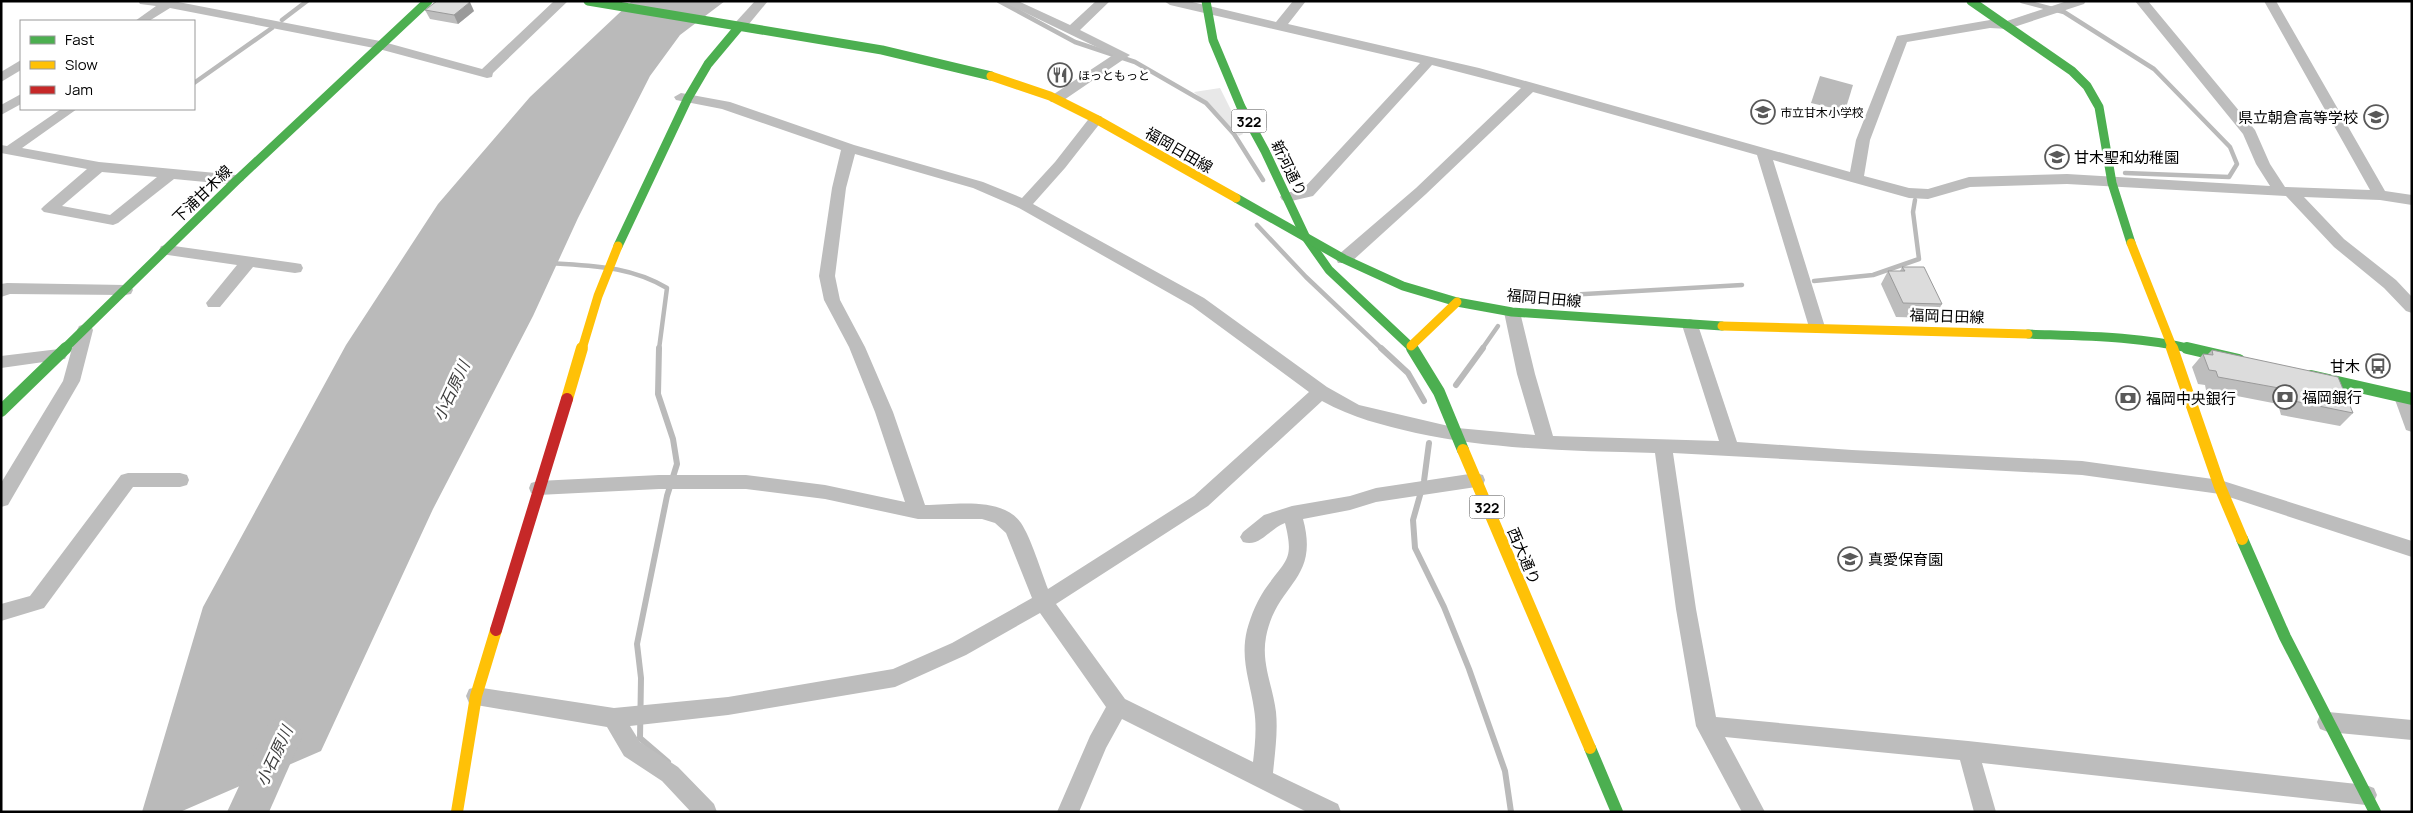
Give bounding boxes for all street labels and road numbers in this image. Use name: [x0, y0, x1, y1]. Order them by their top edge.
road number: 322: [1232, 110, 1266, 132]
street label: 福岡日田線: [1141, 122, 1217, 178]
street label: 新河通り: [1266, 136, 1312, 200]
street label: 下浦甘木線: [168, 160, 236, 228]
street label: 福岡日田線: [1506, 284, 1582, 312]
street label: 福岡日田線: [1909, 304, 1985, 328]
road number: 322: [1470, 496, 1504, 518]
street label: 西大通り: [1503, 524, 1545, 588]

